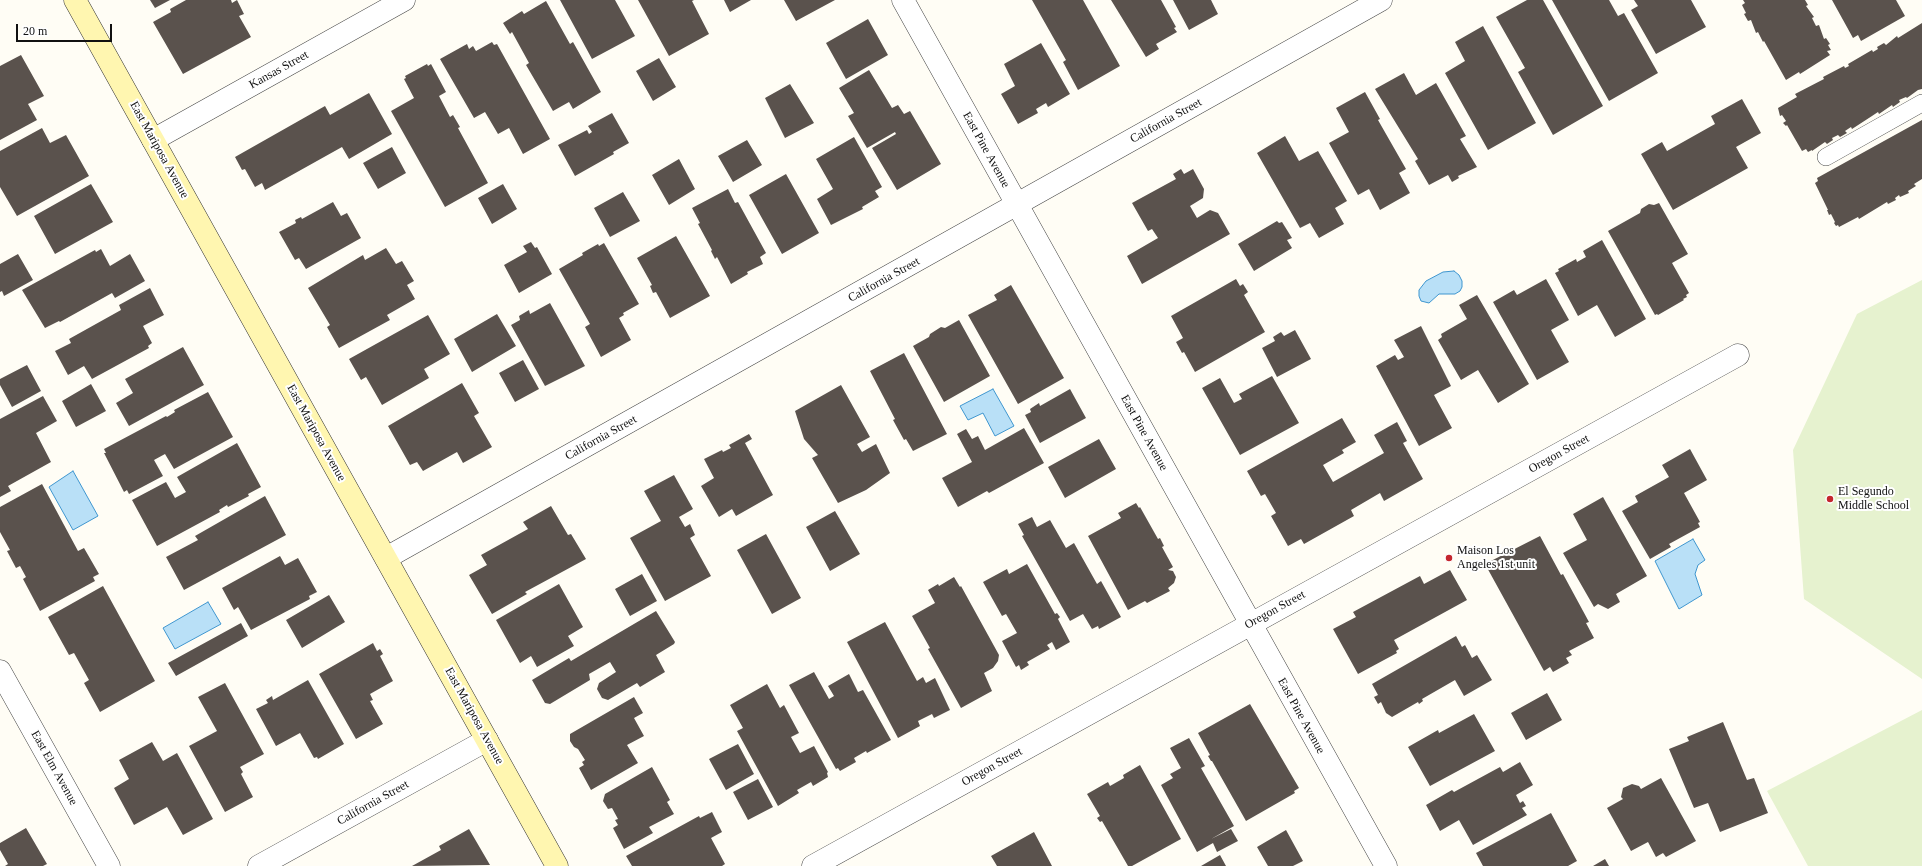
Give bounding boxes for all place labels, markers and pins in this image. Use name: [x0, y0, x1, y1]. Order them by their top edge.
place label: El Segundo Middle School: [1838, 485, 1909, 513]
marker: El Segundo Middle School: [1825, 494, 1835, 504]
place label: Maison Los Angeles 1st unit: [1457, 544, 1535, 572]
marker: Maison Los Angeles 1st unit: [1444, 553, 1454, 563]

